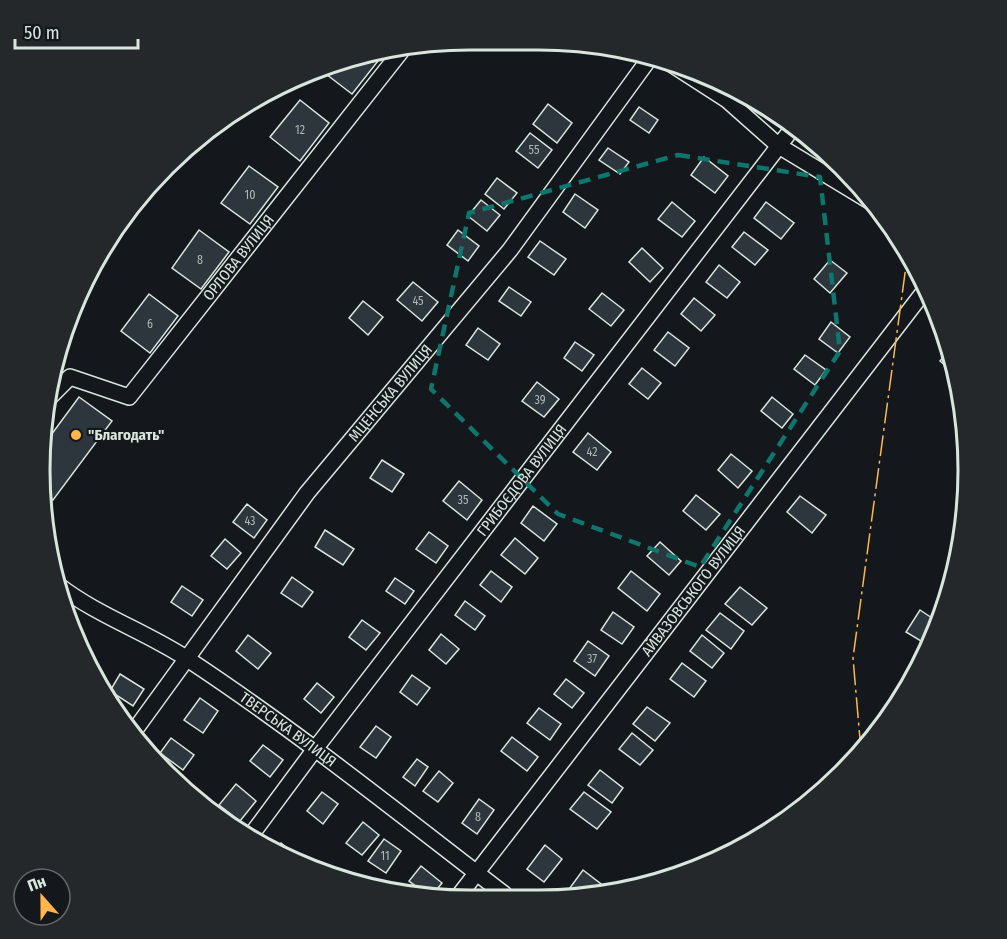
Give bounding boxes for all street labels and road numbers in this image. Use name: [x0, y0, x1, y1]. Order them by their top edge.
street label: ОРЛОВА ВУЛИЦЯ: [199, 211, 278, 304]
street label: МЦЕНСЬКА ВУЛИЦЯ: [345, 341, 436, 445]
street label: ГРИБОЄДОВА ВУЛИЦЯ: [473, 421, 570, 540]
street label: АЙВАЗОВСЬКОГО ВУЛИЦЯ: [638, 522, 749, 660]
street label: ТВЕРСЬКА ВУЛИЦЯ: [236, 688, 340, 771]

